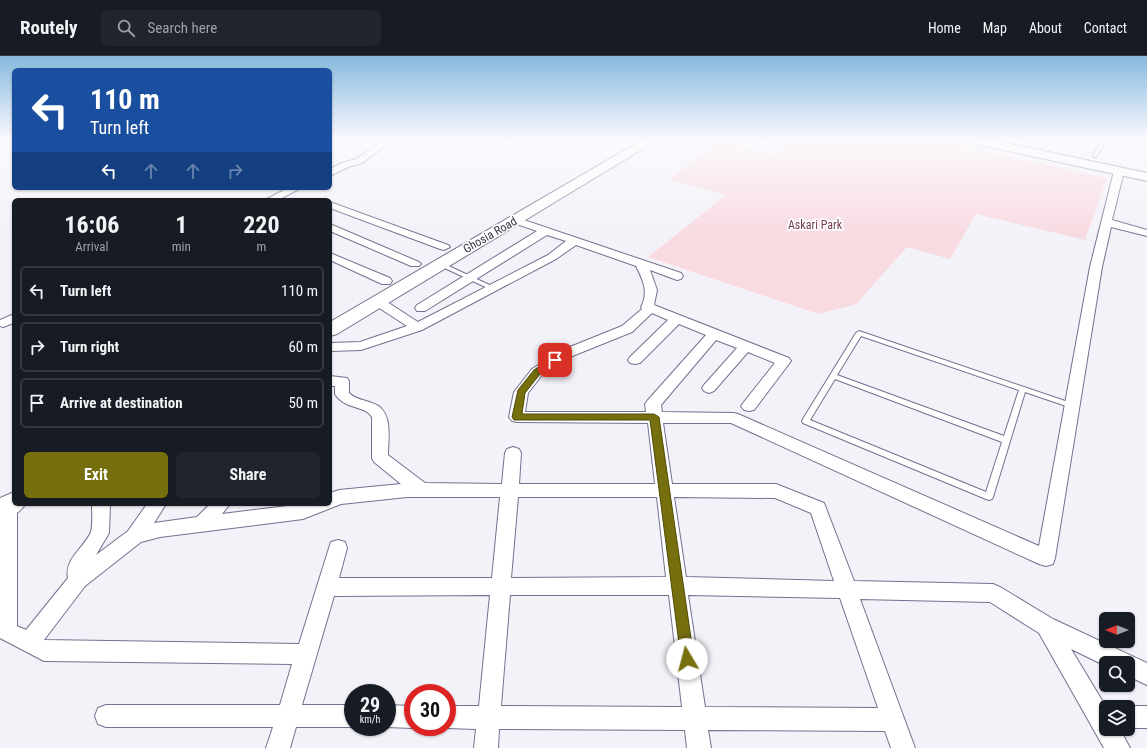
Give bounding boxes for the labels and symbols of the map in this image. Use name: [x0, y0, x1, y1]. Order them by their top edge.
street label: Ghosia Road: [461, 214, 519, 256]
park label: Askari Park: [788, 218, 843, 232]
pin: [538, 343, 572, 377]
north arrow: [1099, 612, 1135, 648]
position arrow: [666, 638, 708, 680]
speed limit sign: 30: [404, 684, 456, 736]

